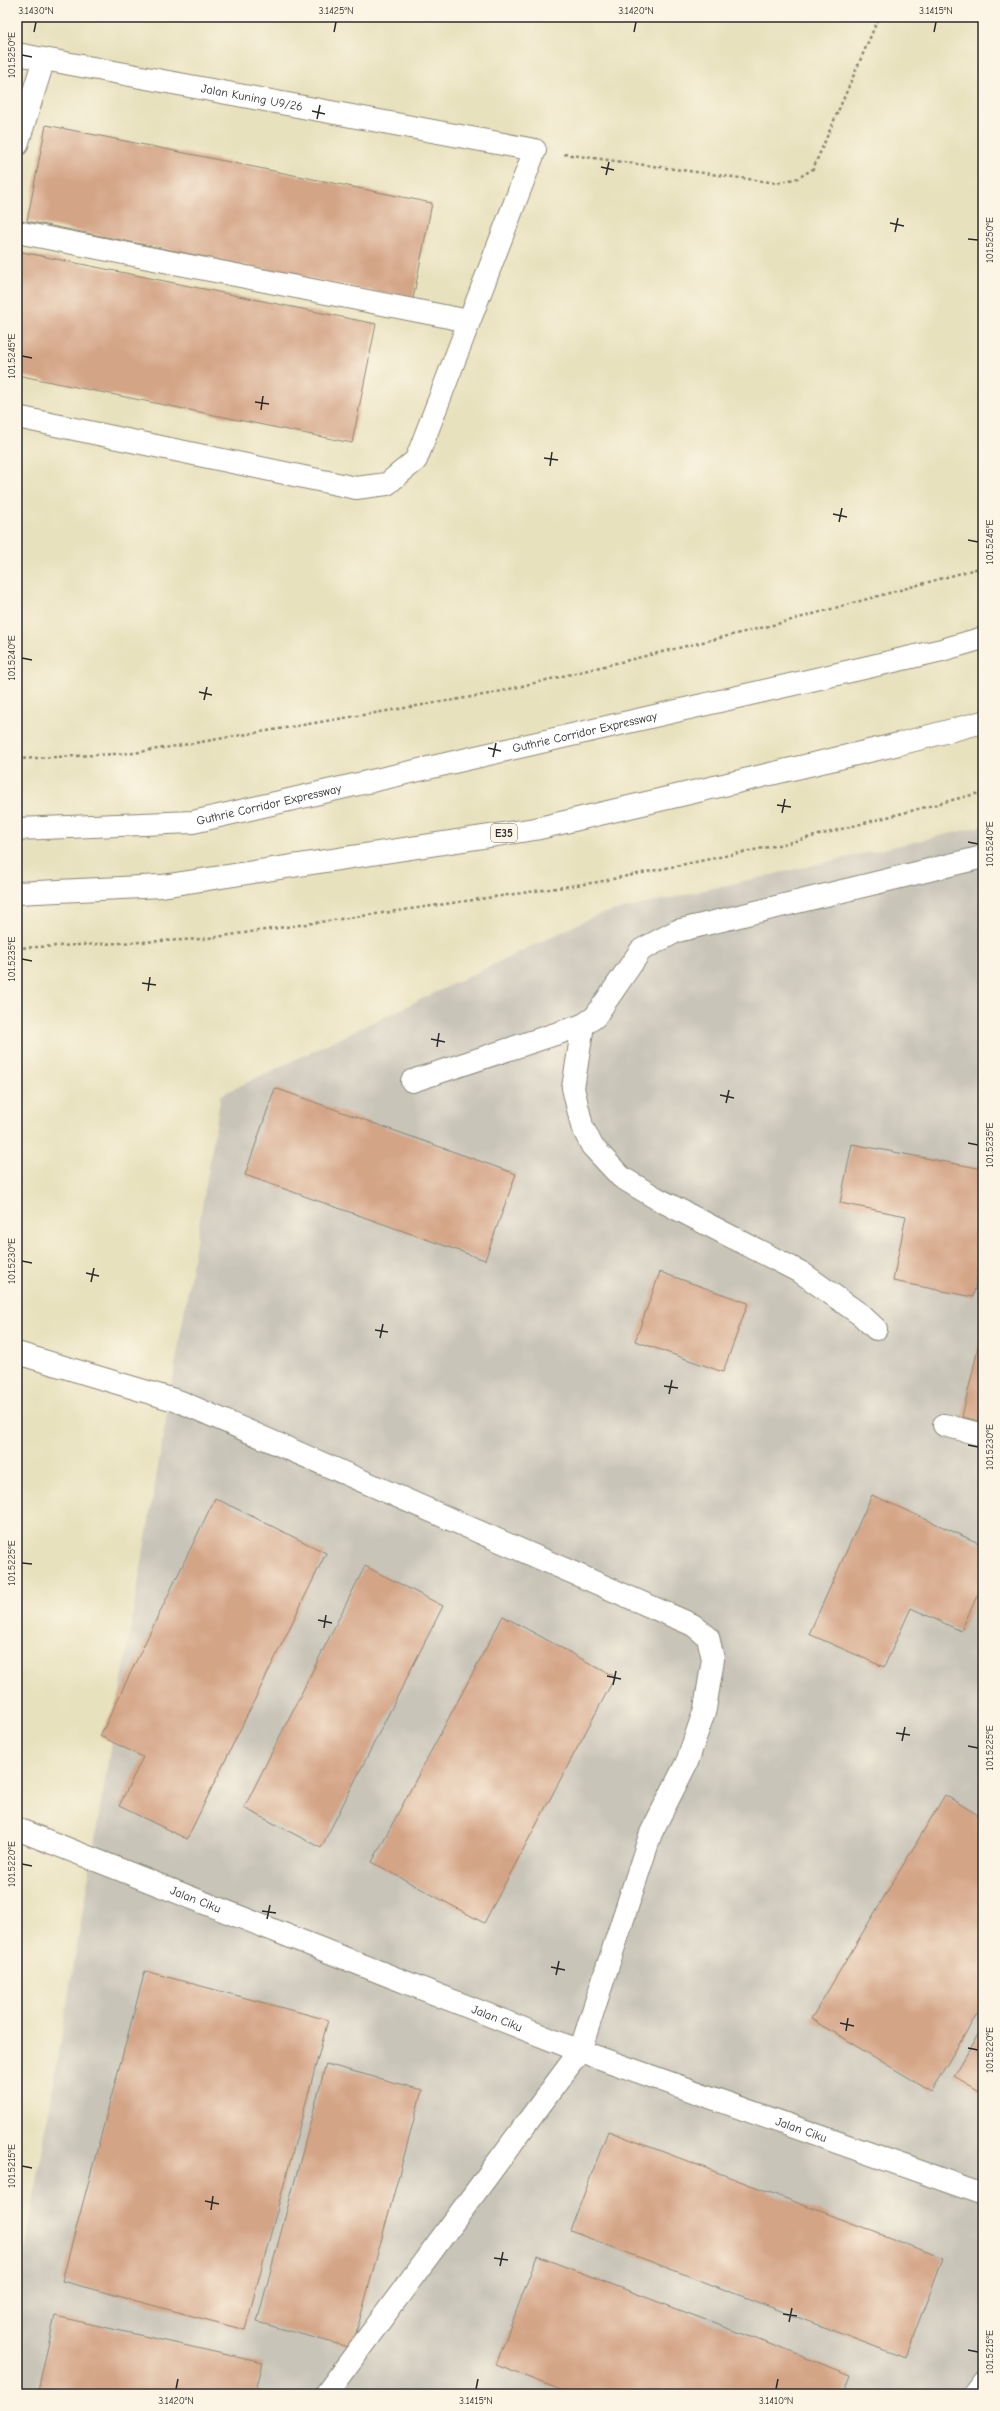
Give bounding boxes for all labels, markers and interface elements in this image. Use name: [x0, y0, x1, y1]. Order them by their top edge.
text: 3.1430°N: [18, 5, 54, 17]
text: 3.1425°N: [318, 5, 354, 17]
text: 3.1420°N: [618, 5, 654, 17]
text: 3.1415°N: [919, 5, 953, 17]
text: 101.5250°E: [6, 32, 18, 78]
street label: Jalan Kuning U9/26: [200, 81, 304, 114]
text: 101.5250°E: [984, 217, 996, 263]
text: 101.5245°E: [6, 334, 18, 378]
text: 101.5245°E: [984, 520, 996, 564]
text: 101.5240°E: [6, 635, 18, 681]
street label: Guthrie Corridor Expressway: [511, 709, 659, 755]
street label: Guthrie Corridor Expressway: [195, 781, 343, 828]
text: 101.5240°E: [984, 821, 996, 867]
road number: E35: [491, 824, 517, 842]
text: 101.5235°E: [6, 936, 18, 982]
text: 101.5235°E: [984, 1122, 996, 1168]
text: 101.5230°E: [6, 1238, 18, 1284]
text: 101.5230°E: [984, 1424, 996, 1470]
text: 101.5225°E: [6, 1540, 18, 1586]
text: 101.5225°E: [984, 1725, 996, 1771]
text: 101.5220°E: [6, 1841, 18, 1887]
street label: Jalan Ciku: [168, 1883, 223, 1916]
street label: Jalan Ciku: [470, 2002, 524, 2035]
text: 101.5220°E: [984, 2027, 996, 2073]
street label: Jalan Ciku: [774, 2114, 829, 2145]
text: 101.5215°E: [6, 2144, 18, 2188]
text: 101.5215°E: [984, 2330, 996, 2374]
text: 3.1420°N: [158, 2395, 194, 2407]
text: 3.1415°N: [459, 2395, 493, 2407]
text: 3.1410°N: [759, 2395, 793, 2407]

